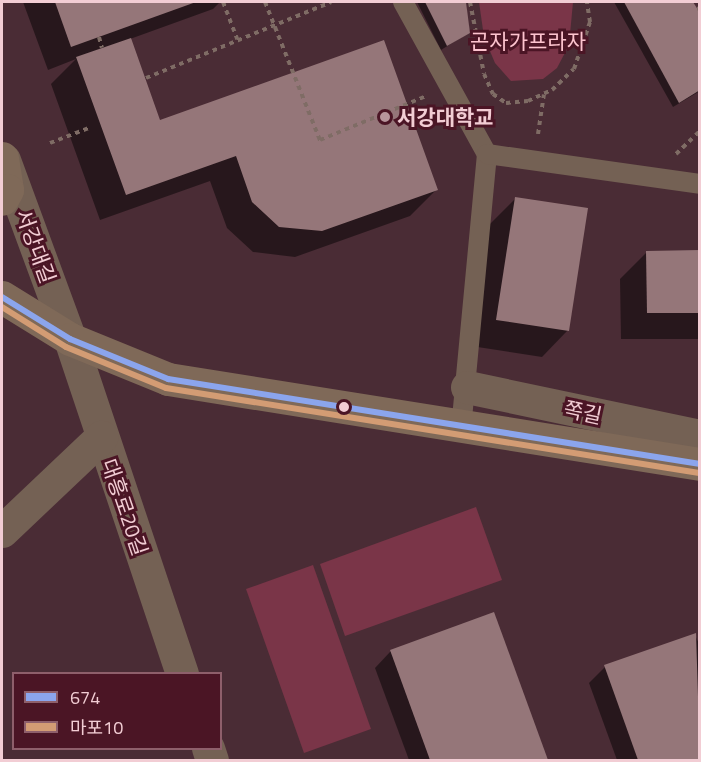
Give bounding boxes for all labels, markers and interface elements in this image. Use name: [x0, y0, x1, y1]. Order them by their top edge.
park label: 곤자가프라자: [470, 28, 586, 54]
place label: 서강대학교: [397, 104, 494, 130]
marker: 서강대학교: [378, 110, 392, 124]
street label: 서강대길: [11, 205, 61, 287]
street label: 쪽길: [561, 396, 605, 428]
unlabelled marker: [338, 401, 350, 413]
street label: 대흥로20길: [97, 455, 153, 559]
legend: [12, 672, 222, 750]
text: 674: [70, 684, 100, 711]
text: 마포10: [70, 714, 123, 741]

